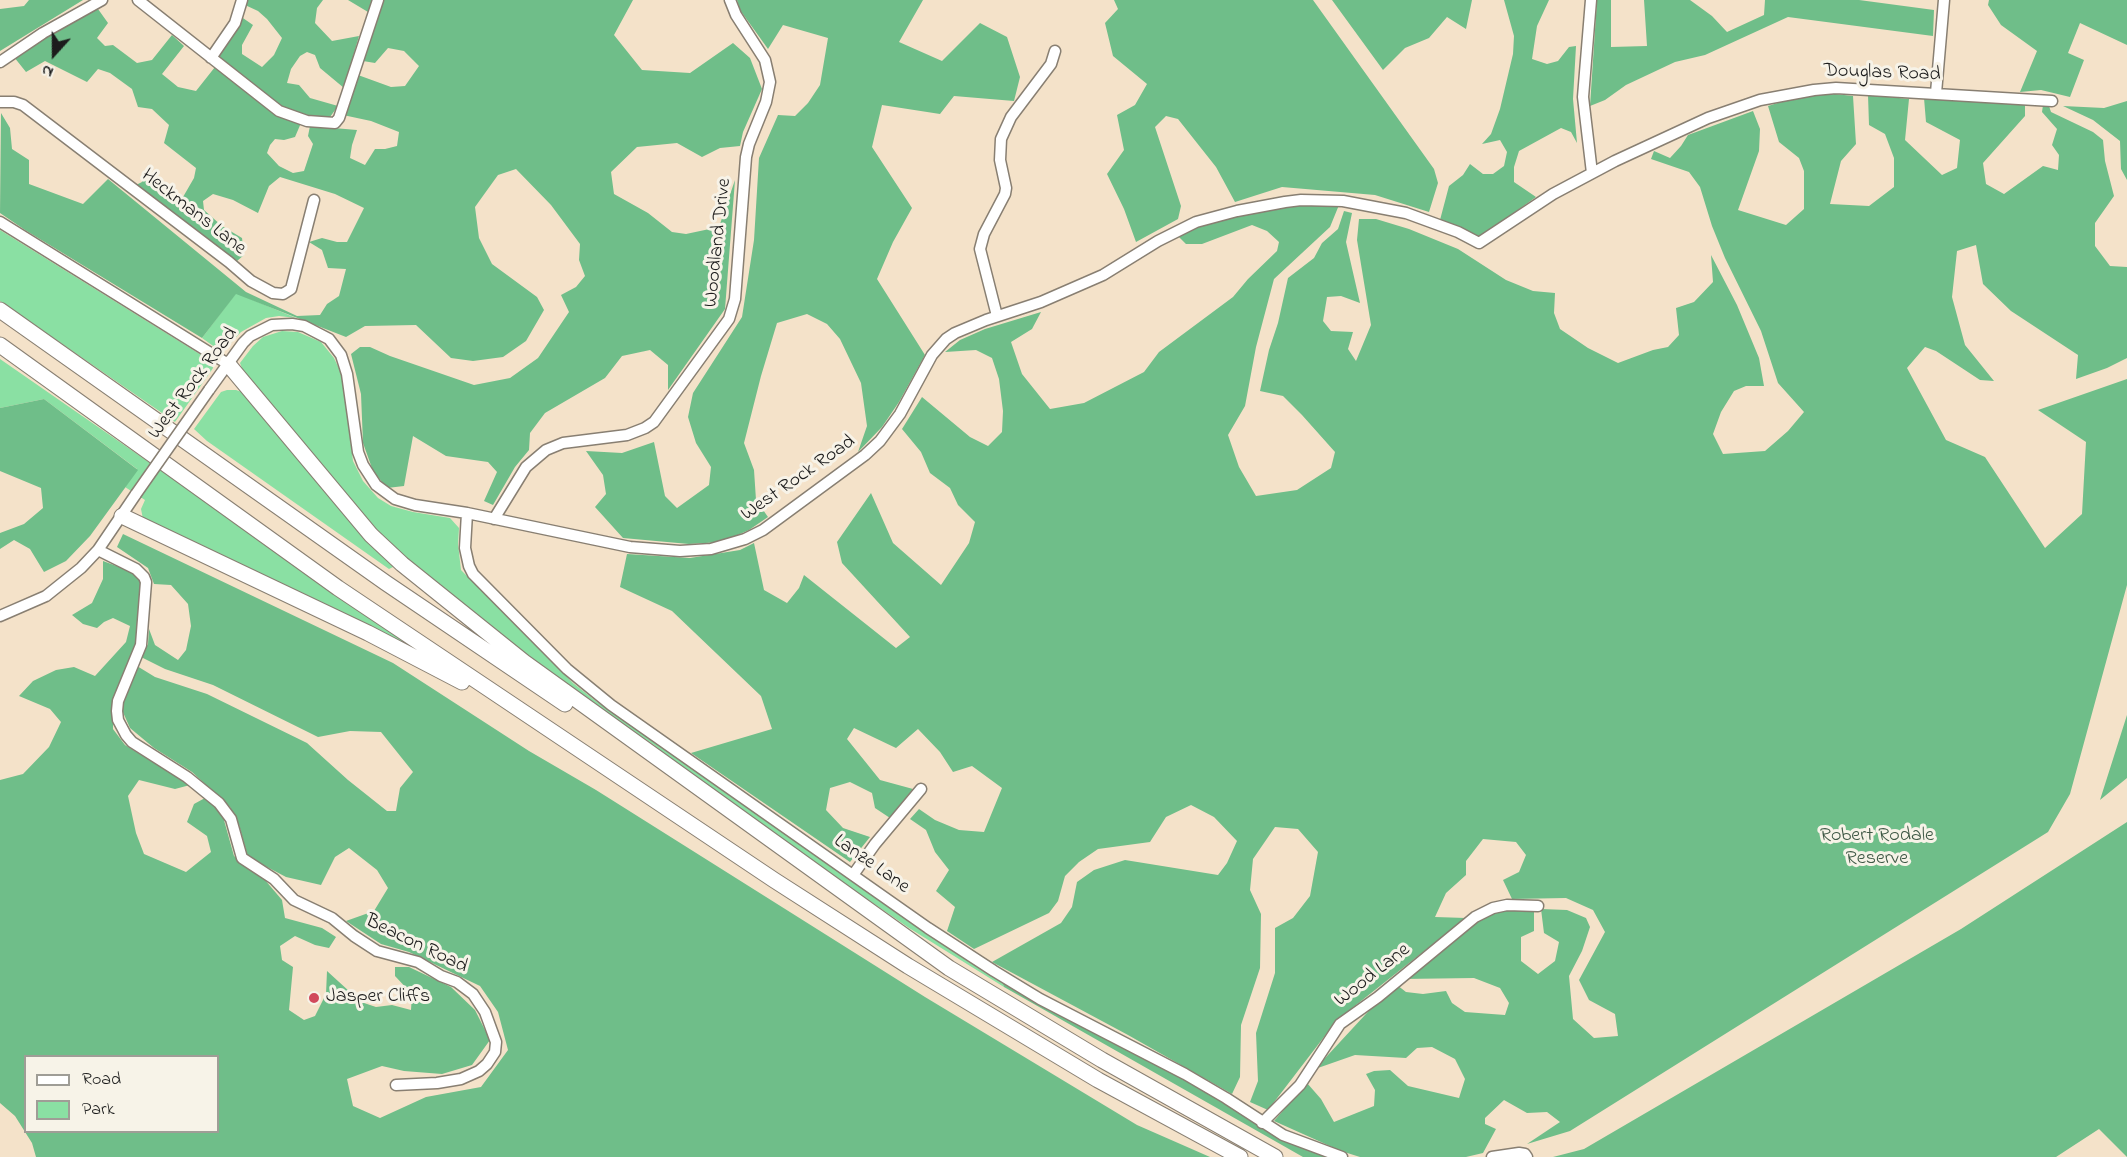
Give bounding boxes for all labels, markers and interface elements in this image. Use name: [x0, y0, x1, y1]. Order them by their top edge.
north arrow: [24, 24, 84, 84]
text: N: [38, 58, 57, 84]
street label: Douglas Road: [1823, 60, 1941, 88]
street label: Heckmans Lane: [136, 165, 250, 261]
street label: Woodland Drive: [700, 177, 738, 309]
street label: West Rock Road: [144, 323, 244, 445]
street label: West Rock Road: [737, 431, 861, 527]
park label: Robert Rodale Reserve: [1820, 825, 1934, 872]
street label: Lanze Lane: [828, 830, 914, 900]
street label: Beacon Road: [361, 910, 471, 980]
street label: Wood Lane: [1330, 939, 1416, 1013]
place label: Jasper Cliffs: [326, 986, 430, 1010]
marker: Jasper Cliffs: [307, 991, 321, 1005]
legend: [24, 1055, 219, 1133]
text: Road: [82, 1067, 121, 1093]
text: Park: [82, 1097, 115, 1123]

